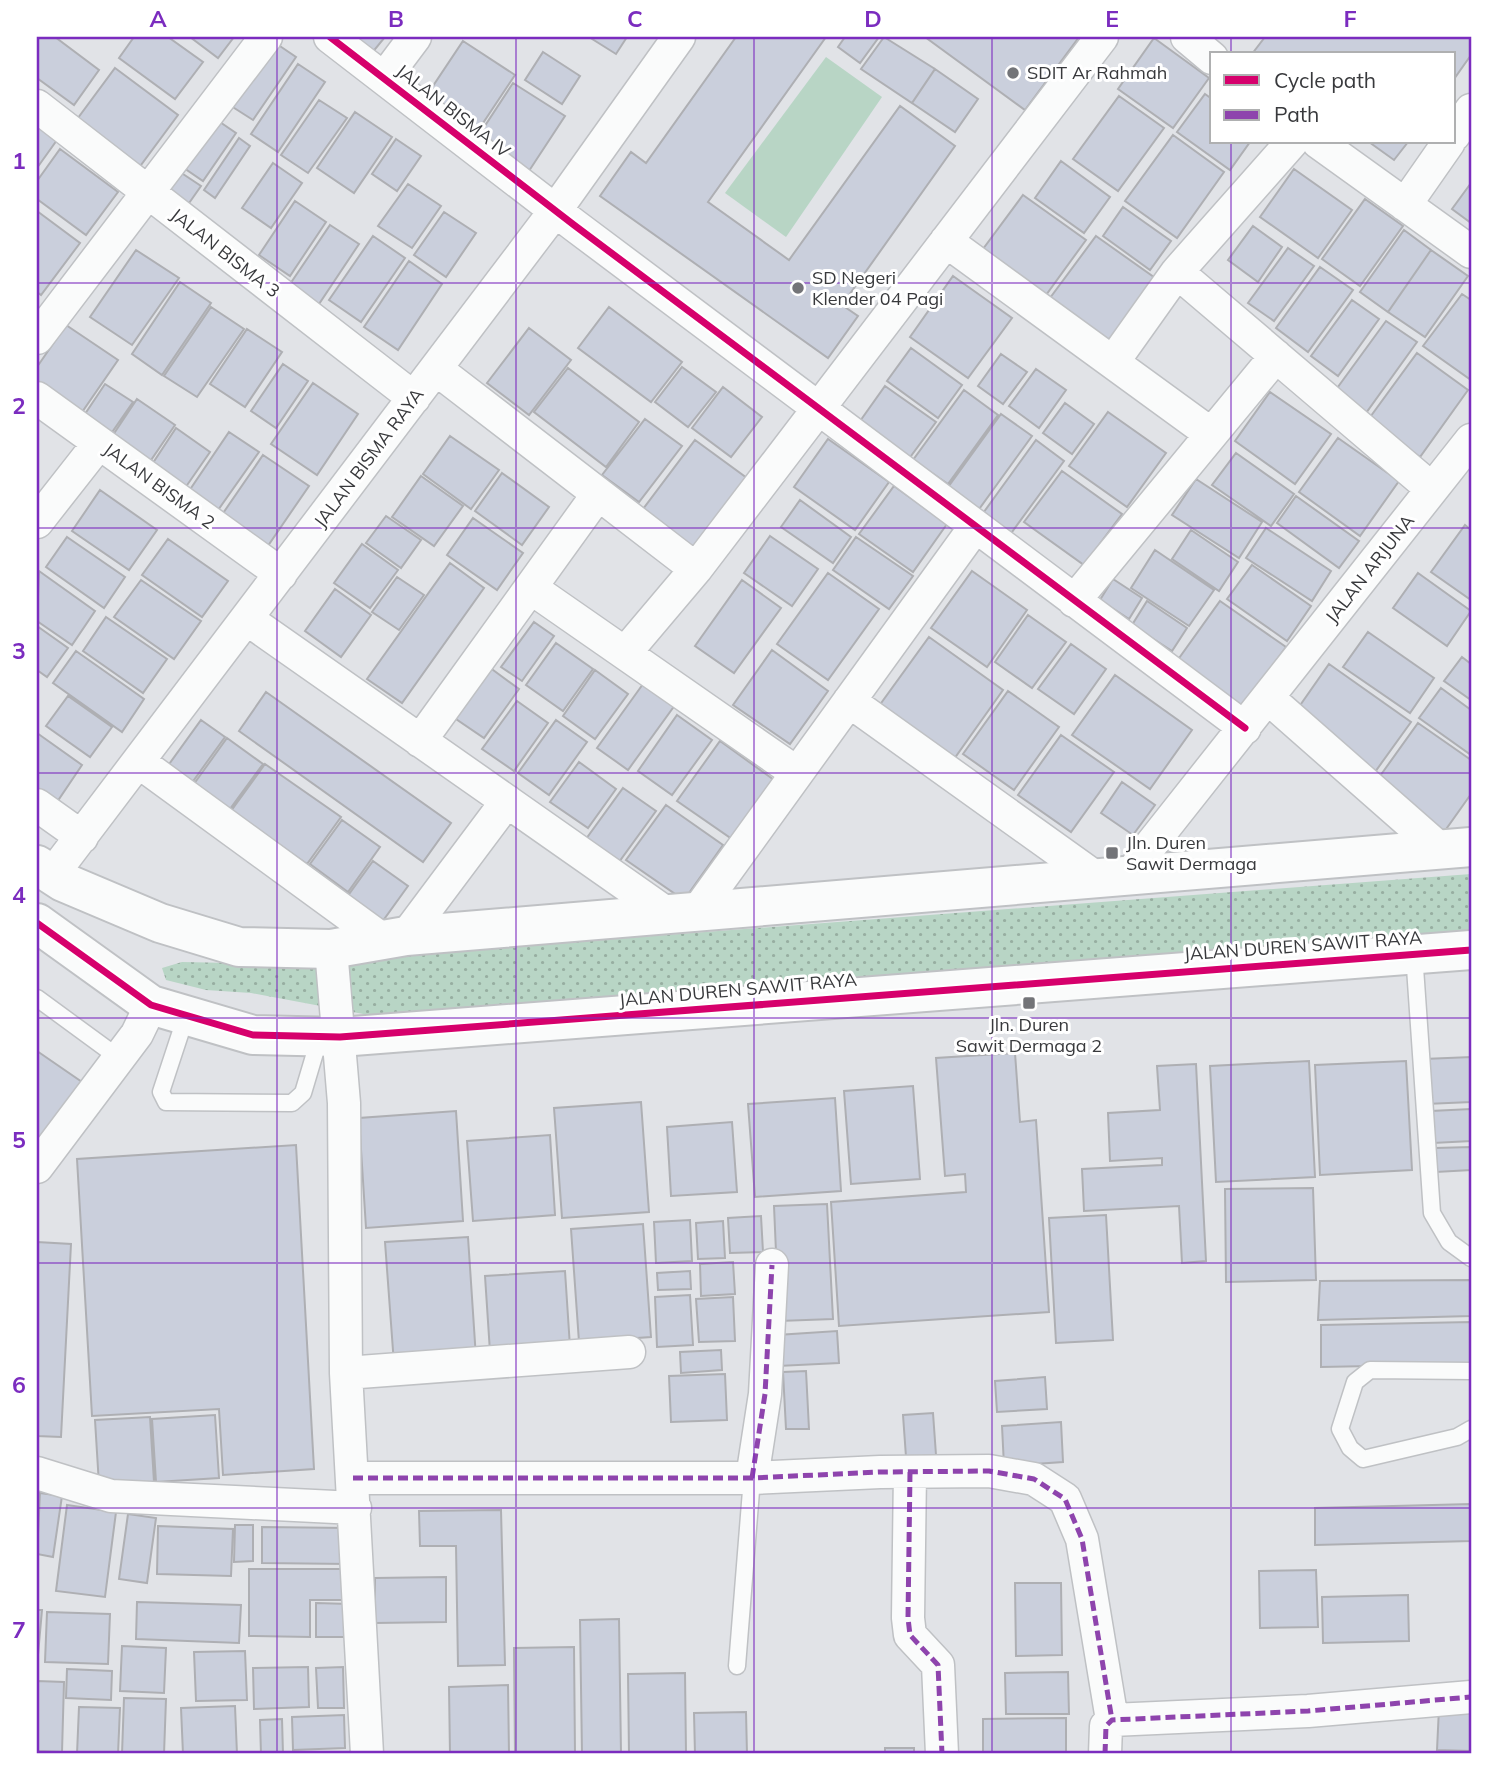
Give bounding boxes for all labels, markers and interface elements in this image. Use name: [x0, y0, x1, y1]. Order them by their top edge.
text: A: [149, 4, 167, 33]
text: B: [388, 4, 404, 33]
text: C: [627, 4, 643, 33]
text: D: [864, 4, 882, 33]
text: E: [1105, 4, 1119, 33]
text: F: [1343, 4, 1357, 33]
legend: [1210, 52, 1456, 144]
street label: JALAN BISMA IV: [392, 59, 515, 163]
place label: SDIT Ar Rahmah: [1027, 61, 1167, 84]
marker: SDIT Ar Rahmah: [1005, 65, 1021, 81]
text: Cycle path: [1274, 67, 1376, 93]
text: Path: [1274, 101, 1319, 127]
text: 1: [12, 146, 26, 175]
street label: JALAN BISMA 3: [166, 203, 285, 302]
place label: SD Negeri Klender 04 Pagi: [812, 266, 943, 310]
marker: SD Negeri Klender 04 Pagi: [790, 280, 806, 296]
street label: JALAN BISMA RAYA: [309, 383, 429, 532]
text: 2: [12, 391, 26, 420]
street label: JALAN BISMA 2: [99, 437, 220, 534]
street label: JALAN ARJUNA: [1320, 510, 1419, 628]
text: 3: [12, 636, 26, 665]
place label: Jln. Duren Sawit Dermaga: [1126, 831, 1257, 875]
marker: Jln. Duren Sawit Dermaga: [1104, 845, 1120, 861]
text: 4: [12, 880, 26, 909]
street label: JALAN DUREN SAWIT RAYA: [1183, 926, 1423, 965]
street label: JALAN DUREN SAWIT RAYA: [618, 968, 858, 1011]
marker: Jln. Duren Sawit Dermaga 2: [1021, 995, 1037, 1011]
place label: Jln. Duren Sawit Dermaga 2: [956, 1013, 1102, 1057]
text: 5: [12, 1125, 26, 1154]
text: 6: [12, 1370, 26, 1399]
text: 7: [12, 1615, 26, 1644]

